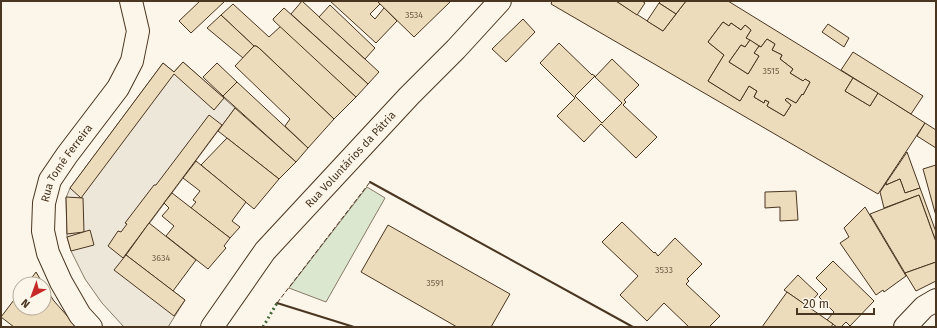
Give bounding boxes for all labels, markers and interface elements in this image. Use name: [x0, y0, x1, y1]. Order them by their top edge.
house number: 3534: [405, 10, 423, 20]
house number: 3515: [763, 66, 780, 76]
street label: Rua Voluntários da Pátria: [303, 109, 399, 210]
street label: Rua Tomé Ferreira: [39, 122, 95, 204]
house number: 3634: [152, 253, 170, 263]
house number: 3533: [655, 265, 673, 275]
north arrow: [12, 276, 52, 316]
house number: 3591: [426, 278, 444, 288]
scale bar: [797, 290, 874, 316]
text: N: [19, 296, 33, 310]
text: 20 m: [803, 297, 829, 311]

